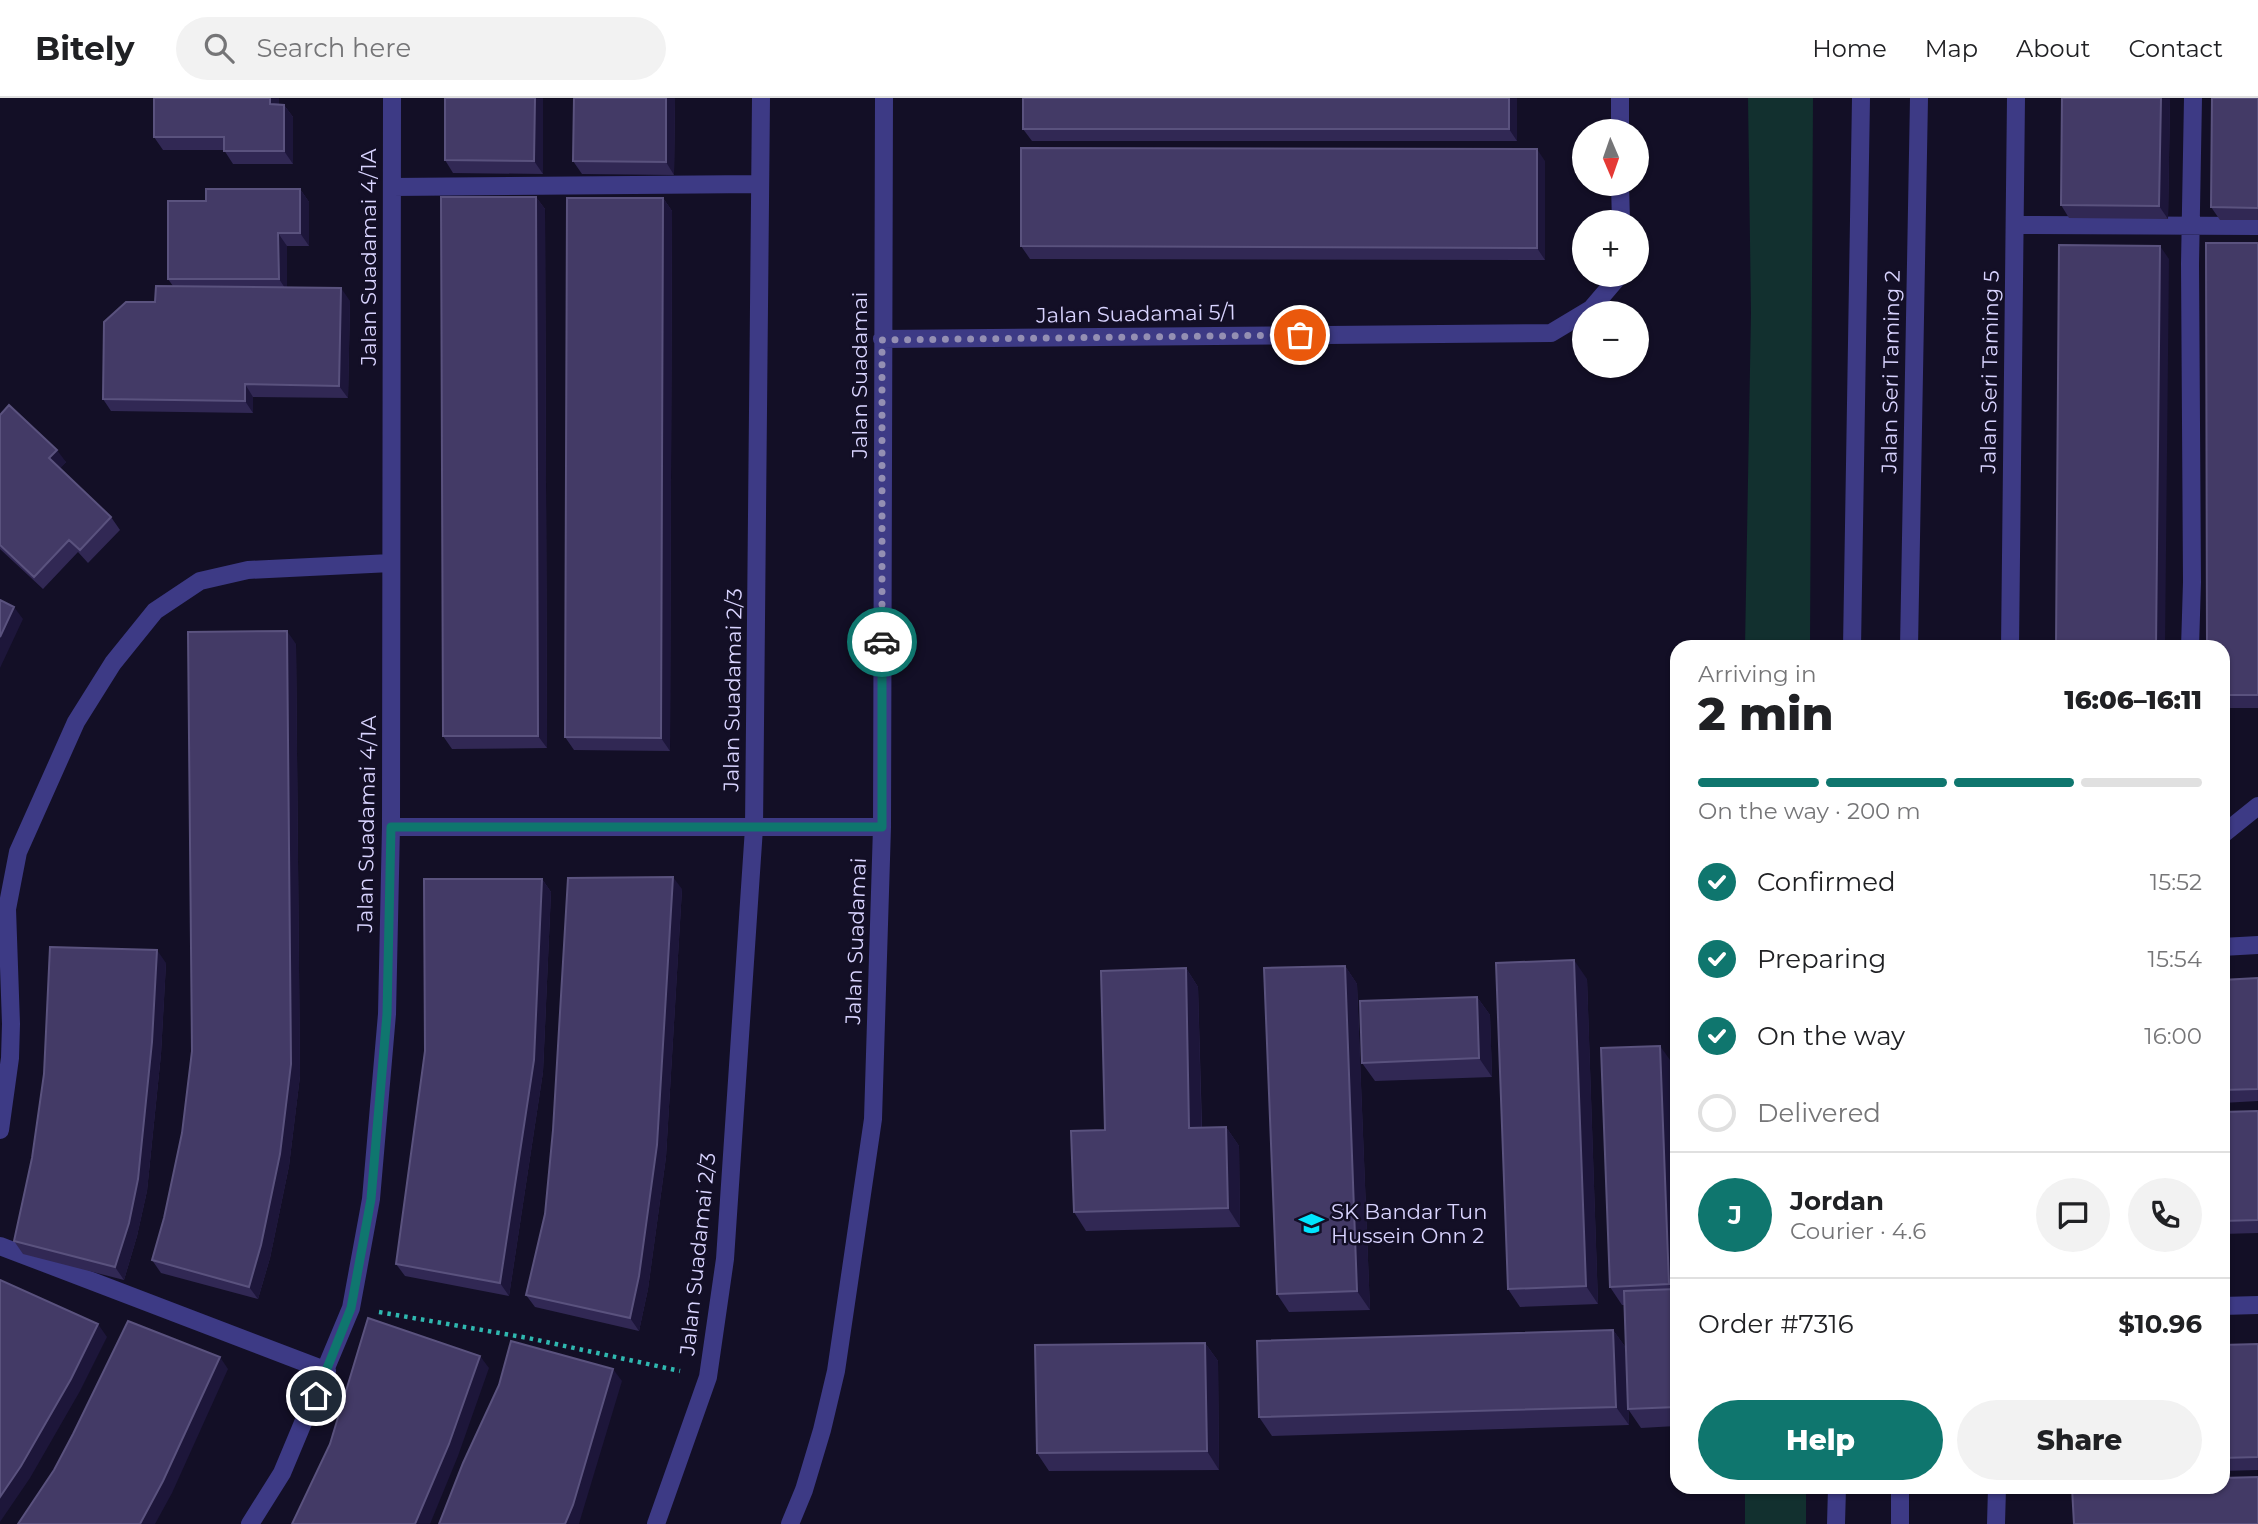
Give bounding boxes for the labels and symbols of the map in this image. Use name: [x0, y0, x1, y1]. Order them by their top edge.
north arrow: [1572, 119, 1648, 196]
street label: Jalan Suadamai 4/1A: [356, 147, 381, 367]
street label: Jalan Seri Taming 2: [1876, 270, 1905, 475]
street label: Jalan Seri Taming 5: [1975, 270, 2004, 475]
street label: Jalan Suadamai: [847, 291, 872, 460]
street label: Jalan Suadamai 5/1: [1035, 299, 1236, 328]
pin: [1270, 305, 1330, 365]
street label: Jalan Suadamai 2/3: [718, 588, 747, 793]
courier: [847, 607, 917, 677]
street label: Jalan Suadamai 4/1A: [352, 714, 381, 934]
street label: Jalan Suadamai: [840, 857, 871, 1026]
street label: Jalan Suadamai 2/3: [674, 1151, 721, 1357]
place label: SK Bandar Tun Hussein Onn 2: [1331, 1199, 1487, 1248]
school or university icon: SK Bandar Tun Hussein Onn 2: [1297, 1210, 1325, 1238]
pin: [286, 1366, 346, 1426]

